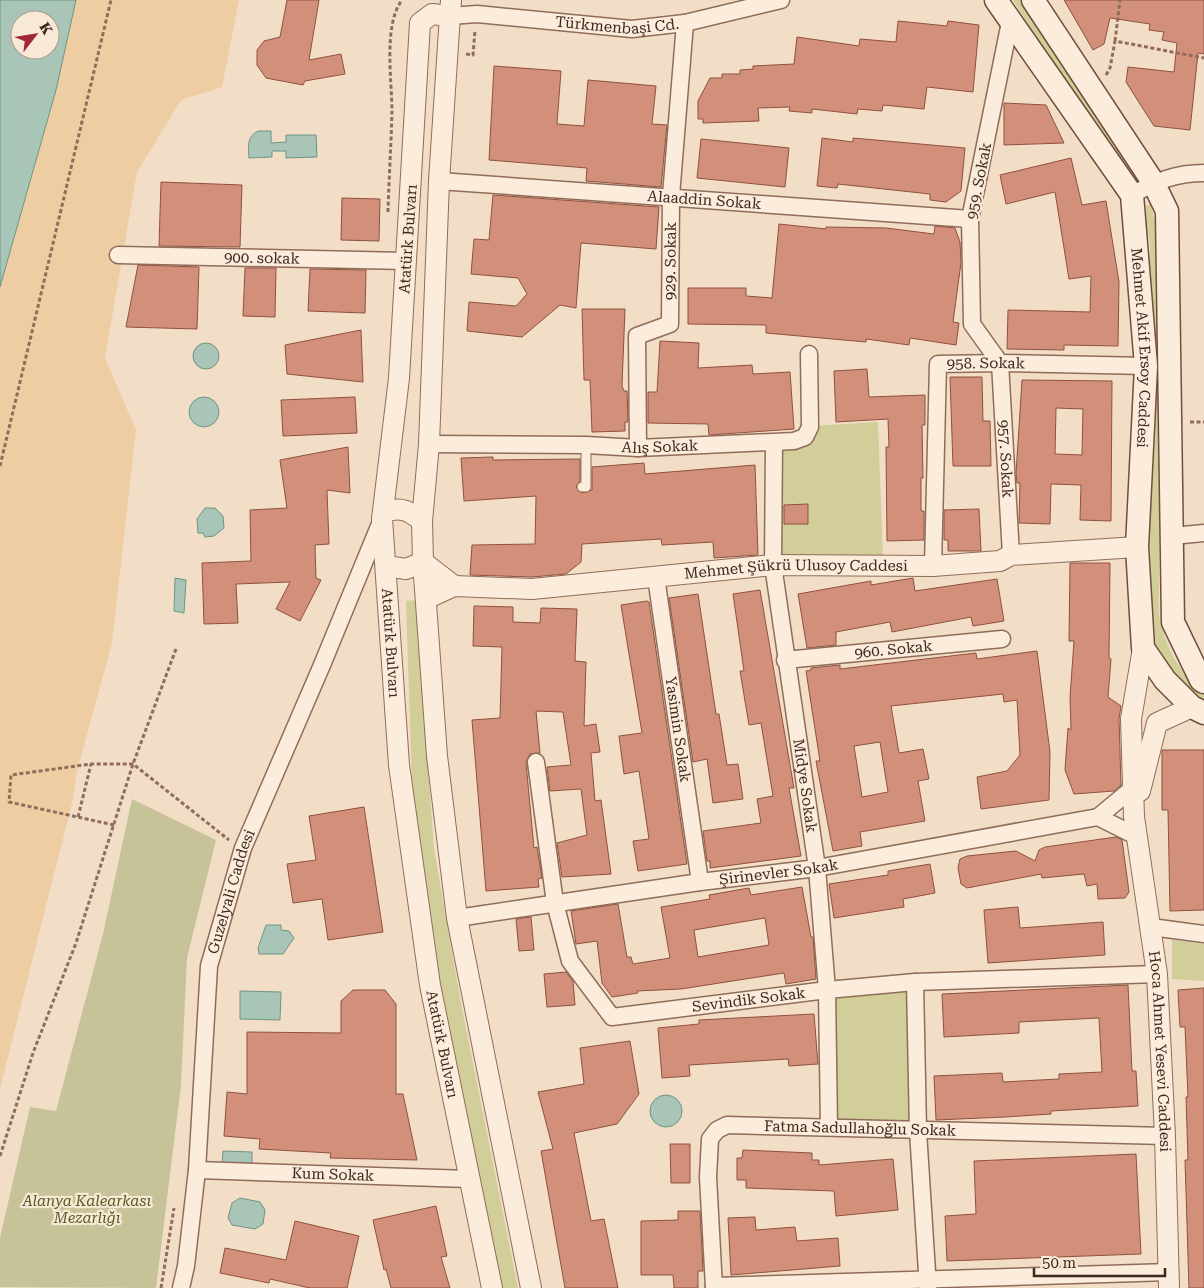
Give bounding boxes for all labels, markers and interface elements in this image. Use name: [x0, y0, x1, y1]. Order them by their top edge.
north arrow: [10, 10, 60, 60]
street label: Türkmenbaşi Cd.: [555, 13, 680, 38]
text: K: [36, 19, 56, 37]
street label: 959. Sokak: [963, 140, 995, 221]
street label: Atatürk Bulvarı: [395, 183, 421, 294]
street label: Alaaddin Sokak: [647, 187, 762, 213]
street label: 929. Sokak: [661, 221, 680, 300]
street label: Mehmet Akif Ersoy Caddesi: [1127, 247, 1155, 449]
street label: 900. sokak: [224, 248, 301, 268]
street label: 958. Sokak: [947, 354, 1026, 373]
street label: 957. Sokak: [994, 419, 1017, 499]
street label: Alış Sokak: [621, 436, 699, 457]
street label: Mehmet Şükrü Ulusoy Caddesi: [683, 556, 908, 583]
street label: Atatürk Bulvarı: [378, 588, 403, 699]
street label: 960. Sokak: [854, 637, 934, 662]
street label: Yasimin Sokak: [661, 675, 695, 784]
street label: Midye Sokak: [789, 737, 821, 834]
street label: Guzelyali Caddesi: [204, 826, 259, 956]
street label: Şirinevler Sokak: [718, 855, 840, 889]
street label: Hoca Ahmet Yesevi Caddesi: [1145, 949, 1174, 1152]
street label: Sevindik Sokak: [691, 984, 807, 1016]
street label: Atatürk Bulvarı: [422, 989, 462, 1100]
street label: Fatma Sadullahoğlu Sokak: [764, 1117, 957, 1140]
street label: Kum Sokak: [291, 1164, 375, 1185]
park label: Alanya Kalearkası Mezarlığı: [22, 1192, 152, 1227]
scale bar: [1034, 1246, 1165, 1278]
text: 50 m: [1042, 1254, 1077, 1272]

